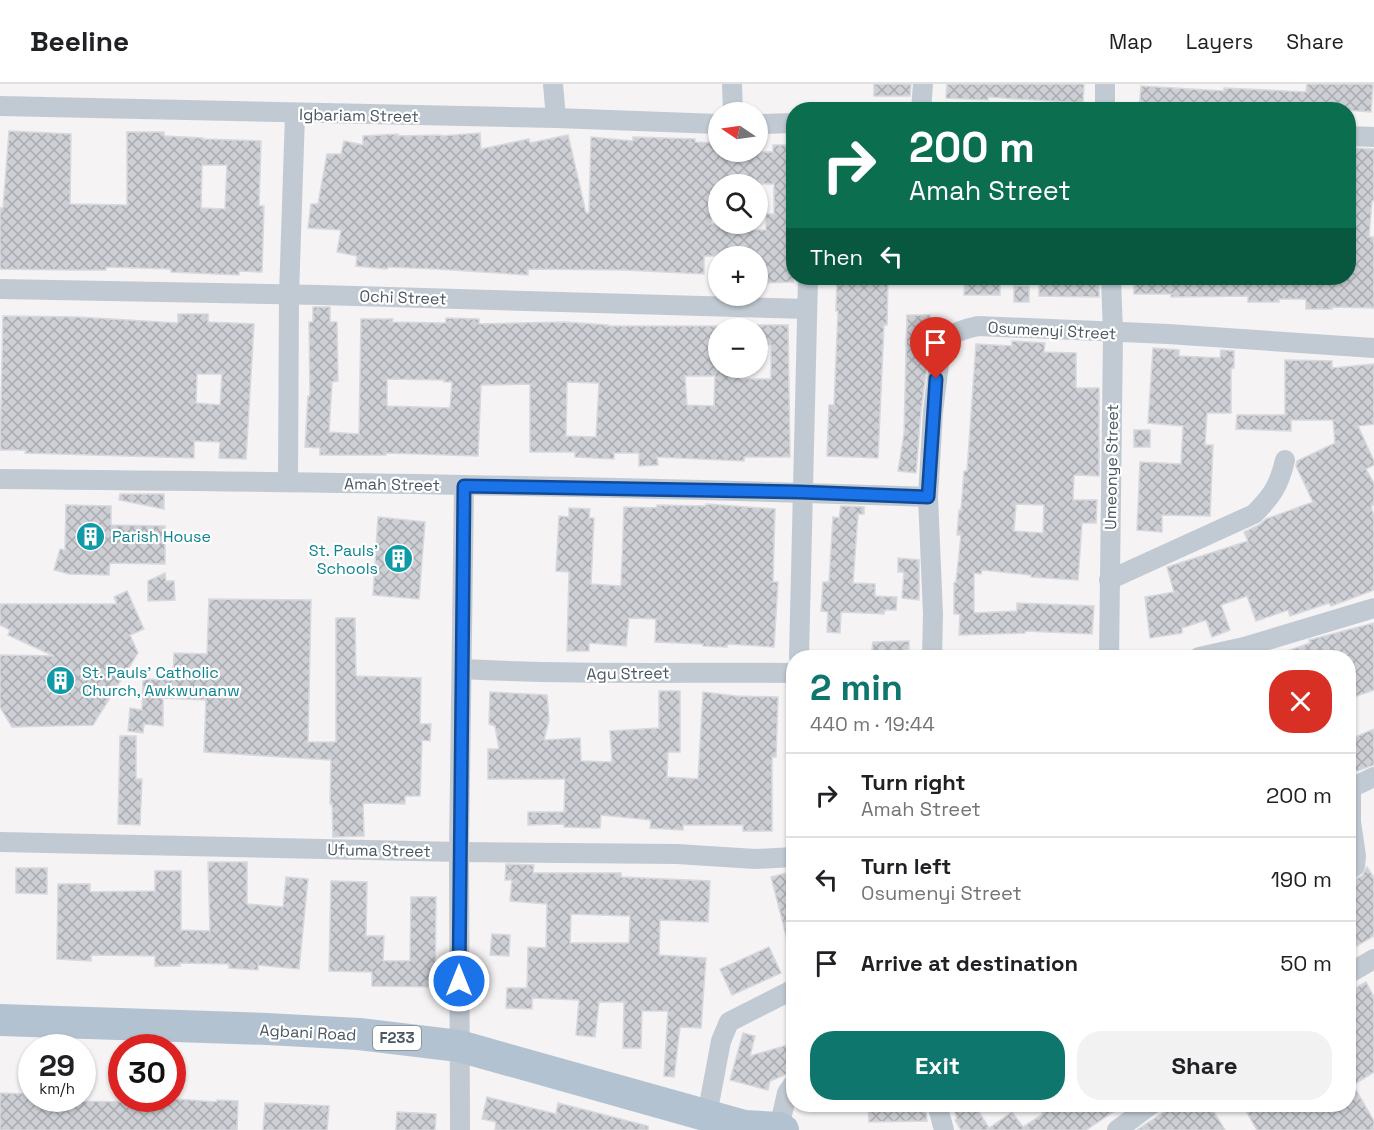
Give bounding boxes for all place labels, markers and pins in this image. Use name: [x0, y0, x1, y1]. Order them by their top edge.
pin: [910, 317, 961, 379]
building icon: Parish House: [75, 520, 107, 552]
place label: Parish House: [112, 526, 211, 547]
place label: St. Pauls' Schools: [309, 540, 378, 579]
building icon: St. Pauls' Schools: [383, 543, 415, 575]
place label: St. Pauls' Catholic Church, Awkwunanw: [82, 662, 240, 701]
building icon: St. Pauls' Catholic Church, Awkwunanw: [45, 665, 77, 697]

